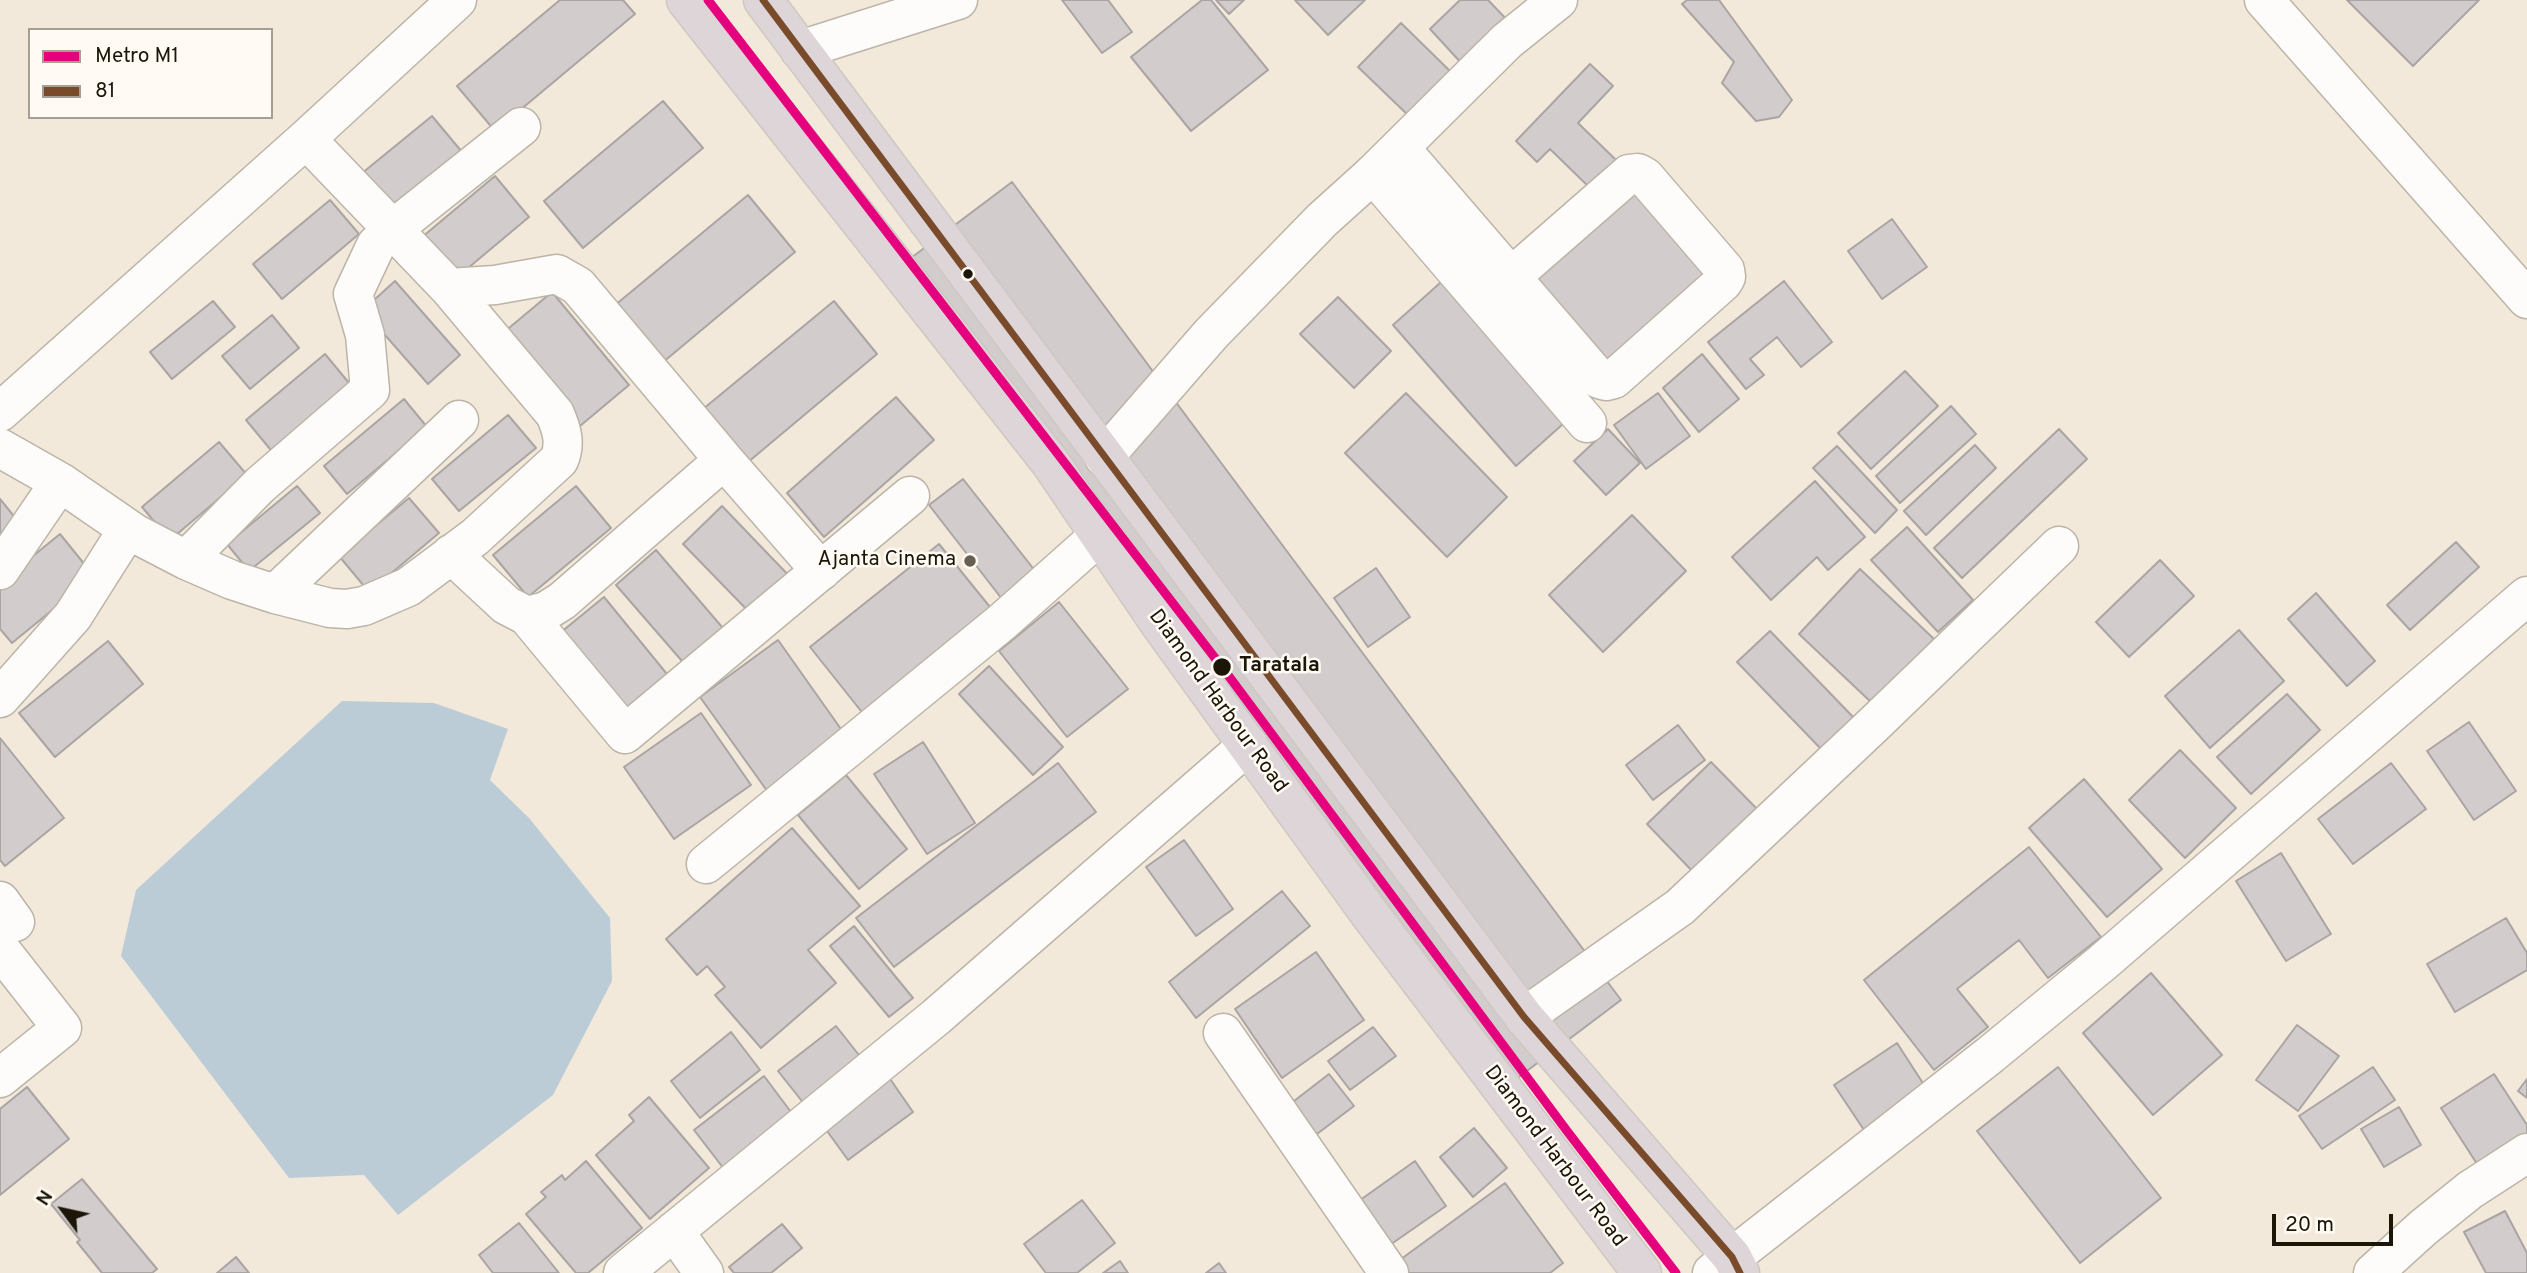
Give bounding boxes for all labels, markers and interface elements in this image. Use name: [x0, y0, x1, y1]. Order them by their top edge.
legend: [28, 28, 273, 119]
text: Metro M1: [95, 43, 179, 70]
text: 81: [95, 78, 116, 105]
unlabelled marker: [961, 267, 975, 281]
place label: Ajanta Cinema: [817, 548, 956, 574]
marker: Ajanta Cinema: [962, 553, 978, 569]
street label: Diamond Harbour Road: [1142, 605, 1292, 799]
place label: Taratala: [1239, 654, 1320, 680]
marker: Taratala: [1211, 656, 1233, 678]
street label: Diamond Harbour Road: [1478, 1061, 1630, 1253]
north arrow: [28, 1175, 98, 1245]
text: N: [32, 1186, 59, 1211]
scale bar: [2275, 1200, 2396, 1244]
text: 20 m: [2285, 1212, 2334, 1239]

